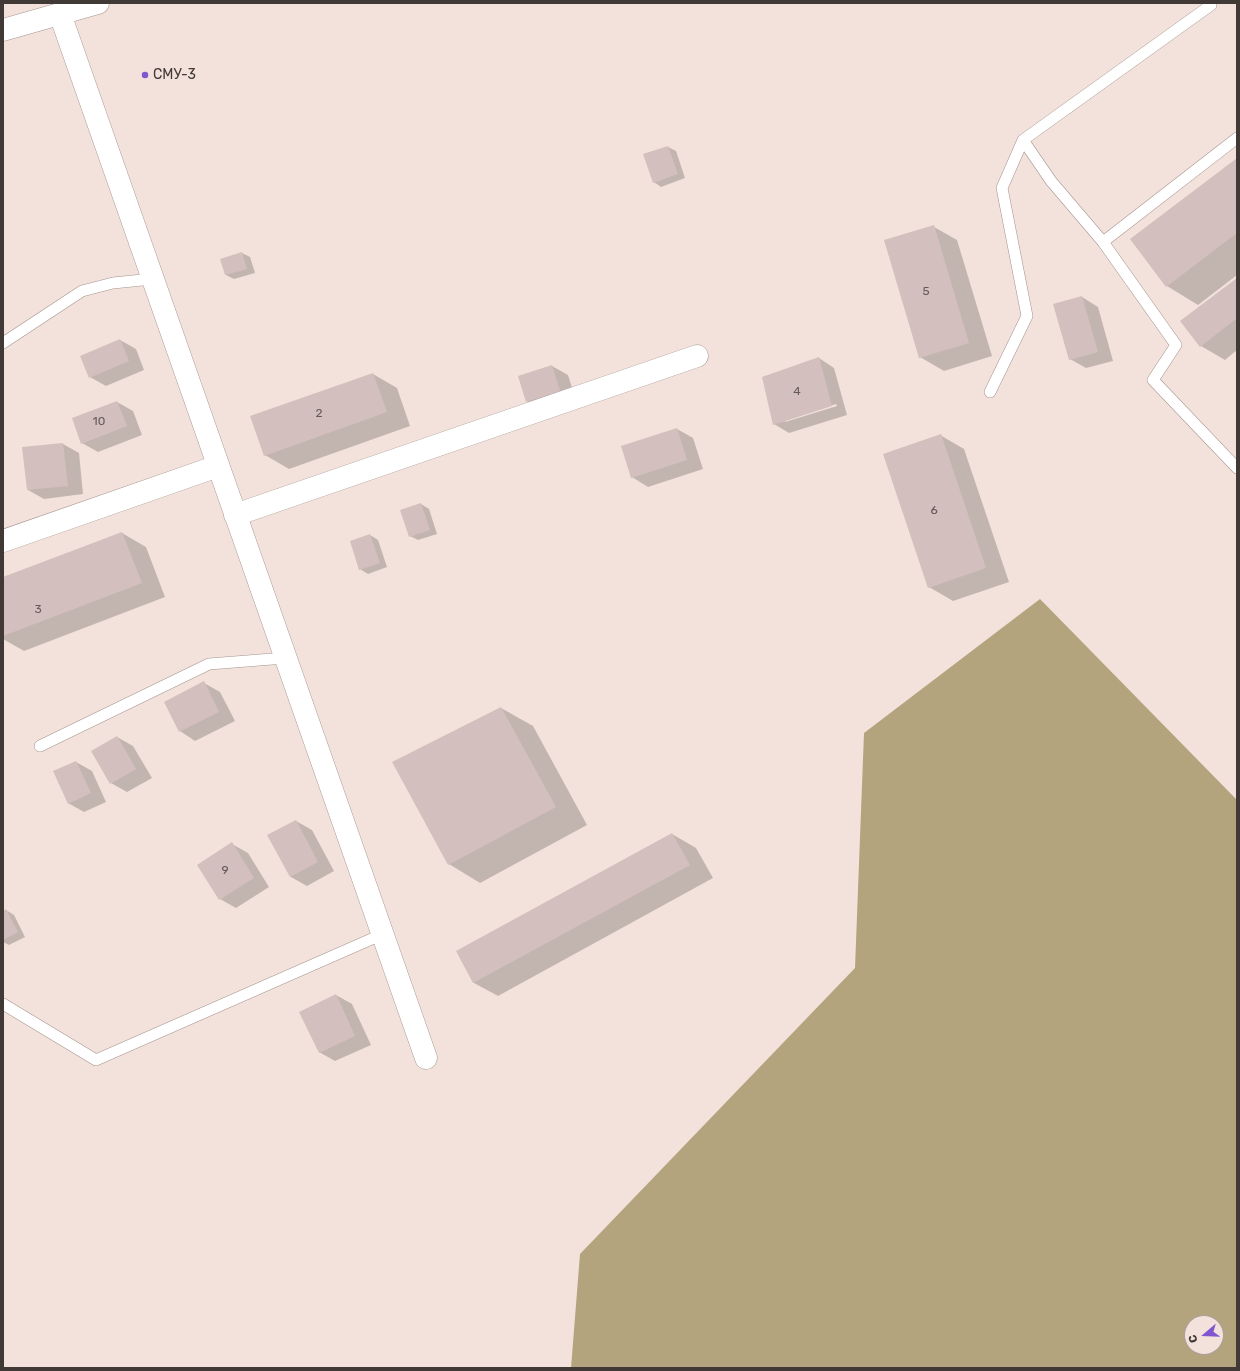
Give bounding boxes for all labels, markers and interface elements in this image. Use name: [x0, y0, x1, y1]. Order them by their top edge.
place label: СМУ-3: [153, 67, 196, 83]
marker: СМУ-3: [140, 70, 150, 80]
house number: 5: [922, 285, 930, 299]
house number: 4: [793, 385, 801, 399]
house number: 2: [315, 407, 323, 421]
house number: 10: [93, 415, 105, 429]
house number: 6: [930, 504, 938, 518]
house number: 3: [34, 603, 42, 617]
house number: 9: [221, 864, 229, 878]
north arrow: [1184, 1315, 1224, 1355]
text: С: [1186, 1333, 1201, 1345]

